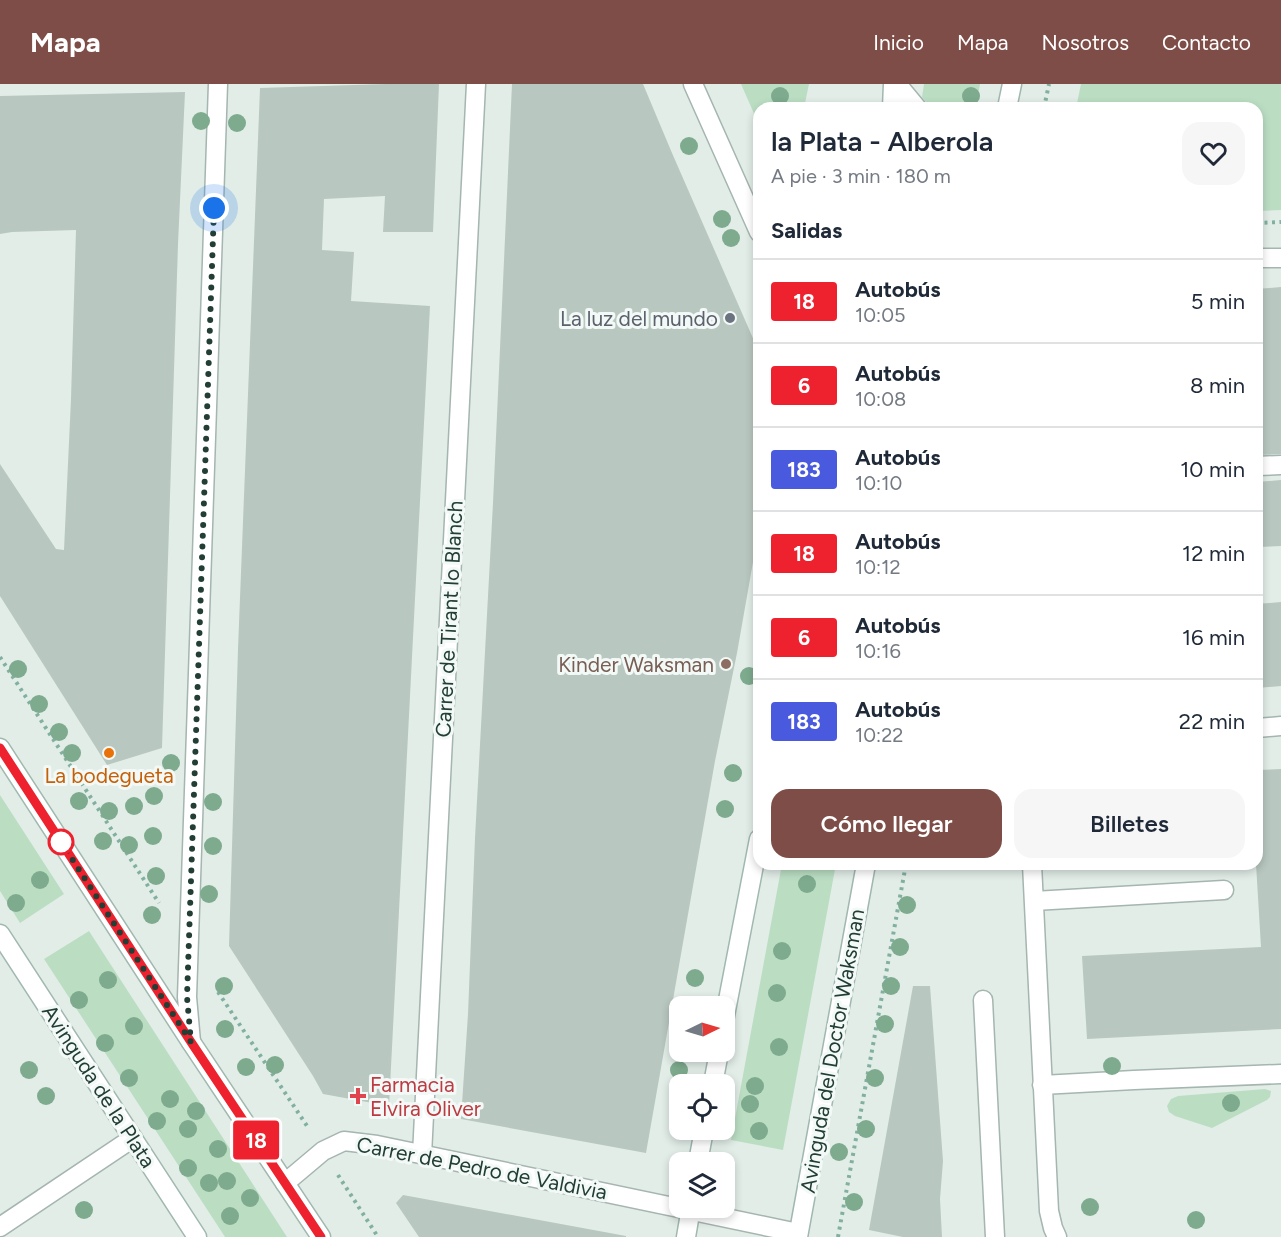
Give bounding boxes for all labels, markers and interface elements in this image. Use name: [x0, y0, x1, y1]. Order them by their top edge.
text: Mapa: [30, 25, 101, 59]
text: Inicio: [873, 30, 924, 55]
text: Mapa: [957, 30, 1009, 55]
text: Nosotros: [1042, 30, 1129, 55]
text: Contacto: [1162, 30, 1251, 55]
button: heart: [1182, 122, 1245, 185]
text: la Plata - Alberola: [771, 124, 993, 158]
text: A pie · 3 min · 180 m: [771, 164, 951, 188]
your location: [199, 193, 229, 223]
text: Salidas: [771, 217, 842, 244]
text: Autobús: [855, 276, 941, 303]
text: 5 min: [1191, 288, 1245, 315]
text: 18: [793, 289, 815, 314]
text: 10:05: [855, 303, 905, 327]
place label: La luz del mundo: [560, 306, 718, 331]
marker: La luz del mundo: [723, 311, 737, 325]
text: Autobús: [855, 360, 941, 387]
text: 8 min: [1190, 372, 1245, 399]
text: 6: [798, 373, 810, 398]
text: 10:08: [855, 387, 906, 411]
text: Autobús: [855, 444, 941, 471]
text: 10 min: [1180, 456, 1245, 483]
text: 183: [787, 457, 821, 482]
text: 10:10: [855, 471, 902, 495]
street label: Carrer de Tirant lo Blanch: [430, 500, 468, 738]
text: Autobús: [855, 528, 941, 555]
text: 12 min: [1182, 540, 1245, 567]
text: 18: [793, 541, 815, 566]
text: 10:12: [855, 555, 901, 579]
text: Autobús: [855, 612, 941, 639]
text: 16 min: [1182, 624, 1245, 651]
text: 6: [798, 625, 810, 650]
text: 10:16: [855, 639, 901, 663]
place label: Kinder Waksman: [558, 652, 714, 677]
marker: Kinder Waksman: [719, 657, 733, 671]
text: Autobús: [855, 696, 941, 723]
text: 22 min: [1179, 708, 1245, 735]
text: 183: [787, 709, 821, 734]
text: 10:22: [855, 723, 904, 747]
marker: La bodegueta: [102, 746, 116, 760]
place label: La bodegueta: [44, 763, 174, 788]
button: Cómo llegar: [771, 789, 1002, 858]
button: Billetes: [1014, 789, 1245, 858]
unlabelled marker: [48, 829, 74, 855]
street label: Avinguda del Doctor Waksman: [795, 907, 869, 1195]
north arrow: [669, 996, 735, 1062]
map controls: [669, 996, 735, 1218]
street label: Avinguda de la Plata: [37, 1000, 161, 1172]
place label: Farmacia Elvira Oliver: [370, 1072, 481, 1121]
button: locate: [669, 1074, 735, 1140]
marker: Farmacia Elvira Oliver: [351, 1089, 365, 1103]
line badge: 18: [229, 1120, 283, 1160]
text: 18: [245, 1128, 267, 1153]
street label: Carrer de Pedro de Valdivia: [355, 1131, 609, 1205]
button: layers: [669, 1152, 735, 1218]

